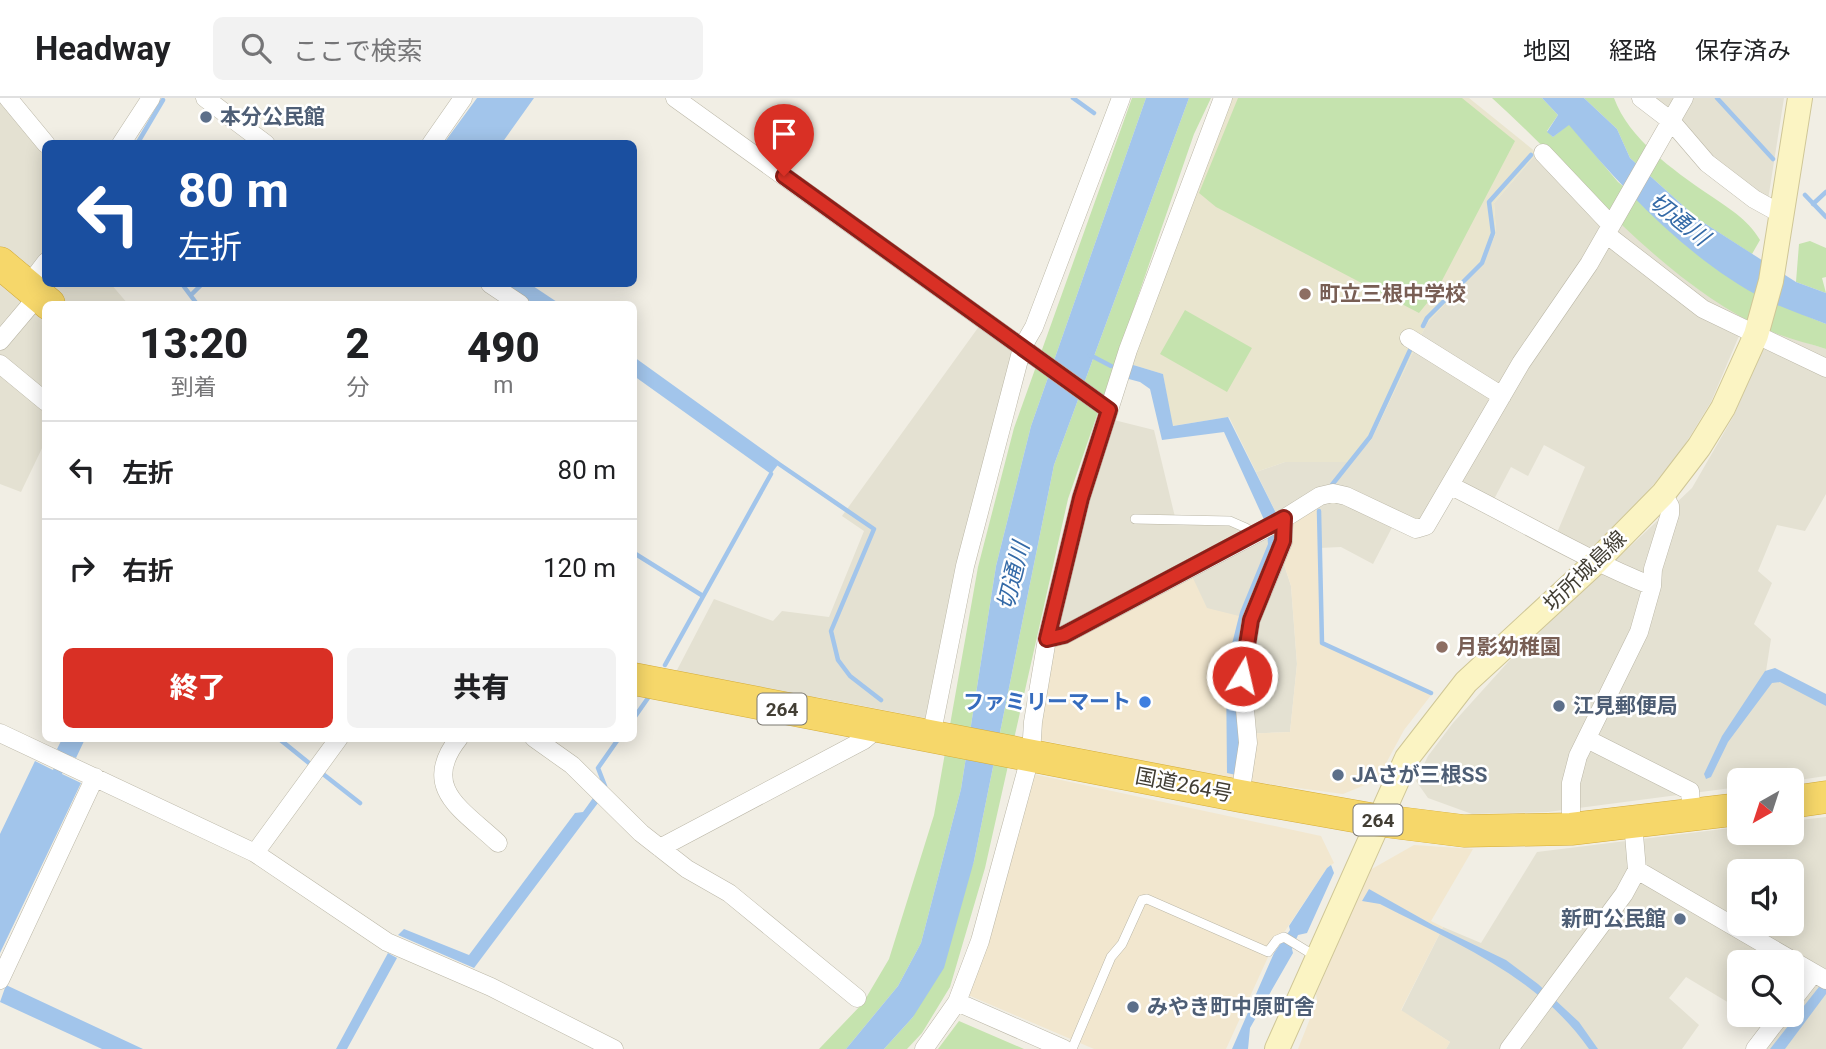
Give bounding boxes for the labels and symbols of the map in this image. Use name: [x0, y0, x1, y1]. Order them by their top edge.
pin: [754, 104, 814, 176]
place label: 本分公民館: [220, 105, 325, 129]
marker: 本分公民館: [198, 109, 214, 125]
water label: 切通川: [1643, 188, 1717, 253]
place label: 町立三根中学校: [1319, 282, 1466, 306]
marker: 町立三根中学校: [1297, 286, 1313, 302]
street label: 坊所城島線: [1539, 526, 1631, 616]
water label: 切通川: [992, 536, 1036, 613]
place label: 月影幼稚園: [1456, 635, 1561, 659]
position arrow: [1205, 639, 1279, 713]
marker: 月影幼稚園: [1434, 639, 1450, 655]
place label: ファミリーマート: [963, 690, 1131, 714]
road number: 264: [758, 694, 806, 724]
marker: ファミリーマート: [1137, 694, 1153, 710]
place label: 江見郵便局: [1573, 694, 1678, 718]
marker: 江見郵便局: [1551, 698, 1567, 714]
place label: JAさが三根SS: [1352, 763, 1488, 787]
street label: 国道264号: [1133, 764, 1235, 806]
marker: JAさが三根SS: [1330, 767, 1346, 783]
north arrow: [1727, 768, 1804, 845]
road number: 264: [1354, 804, 1402, 835]
place label: 新町公民館: [1561, 907, 1666, 931]
marker: 新町公民館: [1672, 911, 1688, 927]
place label: みやき町中原町舎: [1147, 995, 1315, 1019]
marker: みやき町中原町舎: [1125, 999, 1141, 1015]

